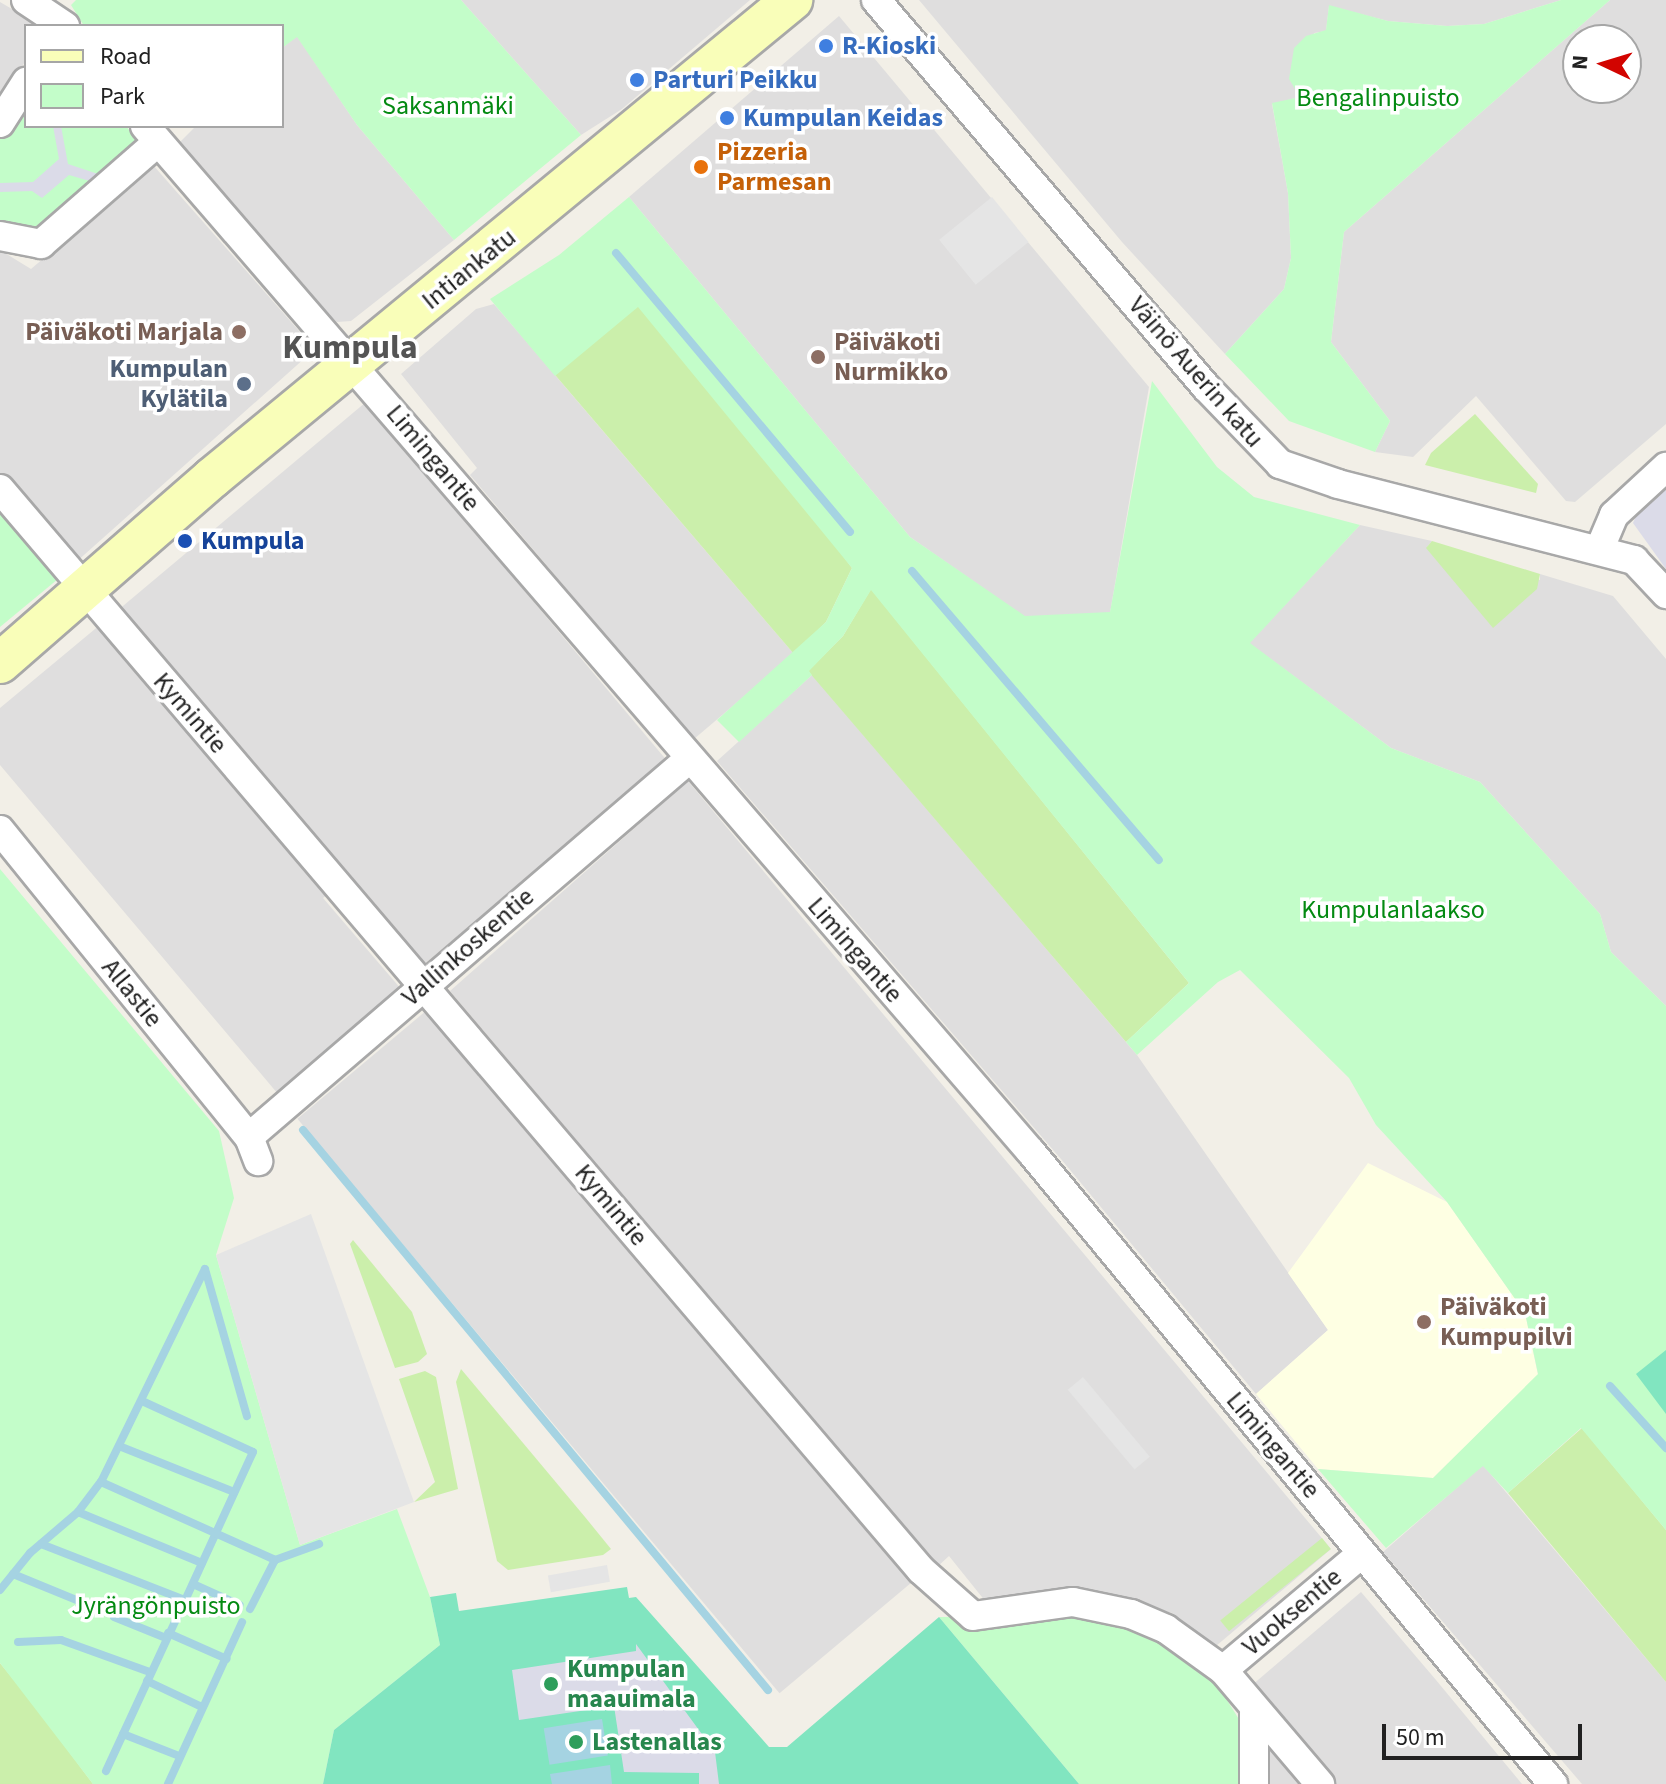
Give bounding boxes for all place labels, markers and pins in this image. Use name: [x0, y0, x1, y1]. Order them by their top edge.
place label: R-Kioski: [842, 30, 936, 62]
marker: R-Kioski: [817, 37, 835, 55]
place label: Parturi Peikku: [653, 64, 818, 96]
marker: Parturi Peikku: [628, 71, 646, 89]
place label: Kumpulan Keidas: [743, 102, 943, 134]
marker: Kumpulan Keidas: [718, 109, 736, 127]
place label: Pizzeria Parmesan: [717, 136, 832, 198]
marker: Pizzeria Parmesan: [692, 158, 710, 176]
place label: Päiväkoti Marjala: [25, 316, 223, 348]
marker: Päiväkoti Marjala: [230, 323, 248, 341]
place label: Päiväkoti Nurmikko: [834, 326, 948, 388]
marker: Päiväkoti Nurmikko: [809, 348, 827, 366]
place label: Kumpulan Kylätila: [110, 353, 228, 414]
marker: Kumpulan Kylätila: [235, 375, 253, 393]
place label: Kumpula: [201, 525, 305, 557]
marker: Kumpula: [176, 532, 194, 550]
place label: Päiväkoti Kumpupilvi: [1440, 1291, 1573, 1352]
marker: Päiväkoti Kumpupilvi: [1415, 1313, 1433, 1331]
place label: Kumpulan maauimala: [567, 1653, 696, 1714]
marker: Kumpulan maauimala: [542, 1675, 560, 1693]
place label: Lastenallas: [592, 1726, 722, 1758]
marker: Lastenallas: [567, 1733, 585, 1751]

